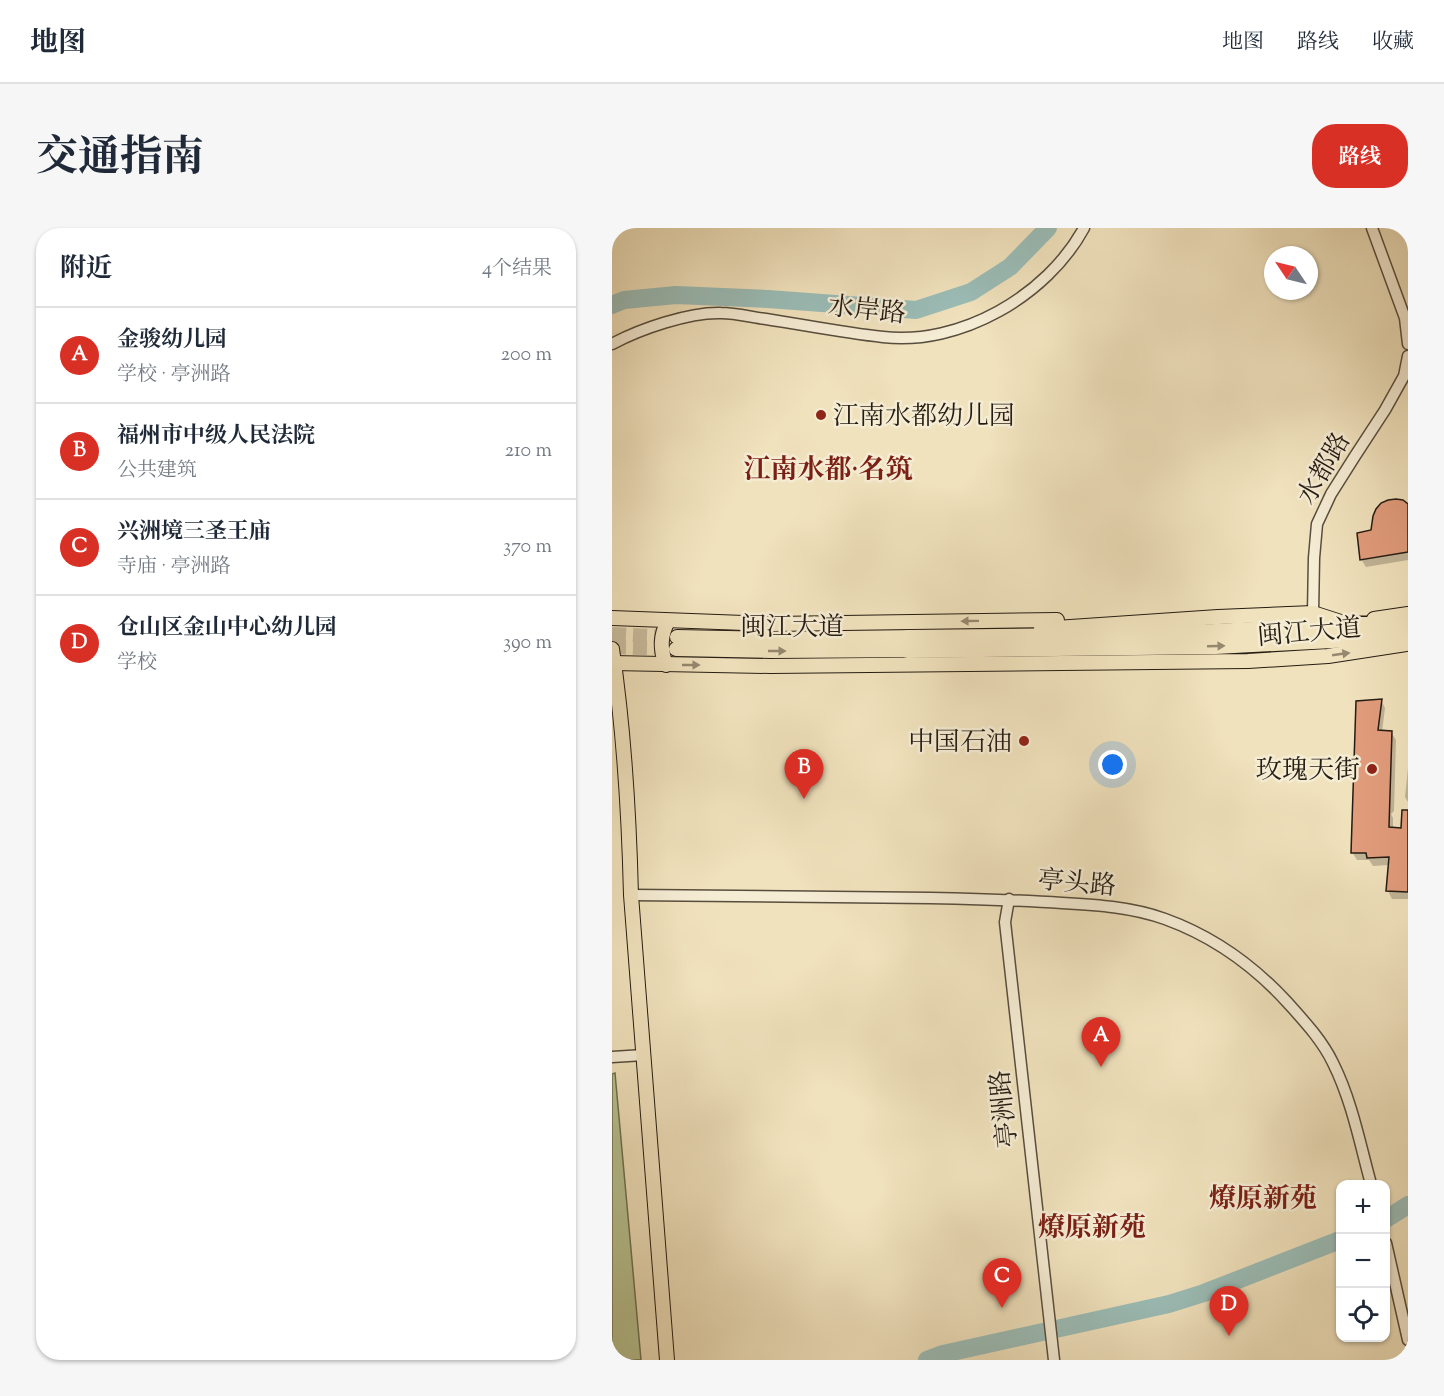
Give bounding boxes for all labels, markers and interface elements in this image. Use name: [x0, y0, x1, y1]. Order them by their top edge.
text: 地图: [30, 24, 86, 64]
text: 地图: [1222, 28, 1264, 58]
text: 路线: [1297, 28, 1339, 58]
text: 收藏: [1372, 28, 1414, 58]
button: 路线: [1312, 124, 1408, 188]
text: 交通指南: [36, 130, 204, 190]
north arrow: [1264, 246, 1318, 300]
text: 附近: [60, 251, 112, 288]
text: 4个结果: [482, 255, 552, 284]
street label: 水岸路: [826, 289, 907, 334]
text: 金骏幼儿园: [117, 325, 227, 357]
text: A: [71, 341, 88, 370]
text: 200 m: [501, 341, 552, 370]
text: 学校 · 亭洲路: [117, 361, 231, 390]
place label: 江南水都幼儿园: [833, 399, 1015, 436]
marker: 江南水都幼儿园: [814, 408, 828, 422]
text: 福州市中级人民法院: [117, 421, 315, 453]
street label: 水都路: [1290, 426, 1361, 512]
text: B: [73, 437, 86, 466]
text: 210 m: [505, 437, 552, 466]
district label: 江南水都·名筑: [744, 452, 912, 491]
text: 公共建筑: [117, 457, 197, 486]
text: 兴洲境三圣王庙: [117, 517, 271, 549]
text: C: [71, 533, 88, 562]
text: 370 m: [503, 533, 552, 562]
text: 寺庙 · 亭洲路: [117, 553, 231, 582]
street label: 闽江大道: [740, 610, 844, 647]
street label: 闽江大道: [1256, 611, 1363, 656]
text: 仓山区金山中心幼儿园: [117, 613, 337, 645]
one-way arrow: [961, 616, 980, 626]
text: D: [72, 629, 87, 658]
text: 390 m: [503, 629, 552, 658]
one-way arrow: [1207, 641, 1226, 650]
one-way arrow: [767, 646, 786, 656]
text: 学校: [117, 649, 157, 678]
one-way arrow: [1331, 649, 1350, 658]
one-way arrow: [682, 660, 701, 670]
place label: 中国石油: [908, 725, 1012, 762]
marker: 中国石油: [1017, 734, 1031, 748]
pin: B: [784, 750, 824, 799]
your location: [1098, 750, 1127, 779]
place label: 玫瑰天街: [1256, 753, 1360, 790]
marker: 玫瑰天街: [1365, 762, 1379, 776]
street label: 亭头路: [1036, 863, 1117, 906]
pin: A: [1082, 1018, 1120, 1067]
street label: 亭洲路: [983, 1068, 1028, 1149]
map controls: [1336, 1180, 1390, 1342]
button: +: [1336, 1180, 1390, 1234]
district label: 燎原新苑: [1209, 1181, 1317, 1220]
district label: 燎原新苑: [1038, 1210, 1146, 1249]
button: −: [1336, 1234, 1390, 1288]
pin: C: [982, 1258, 1022, 1308]
pin: D: [1210, 1286, 1248, 1336]
button: locate: [1336, 1288, 1390, 1342]

